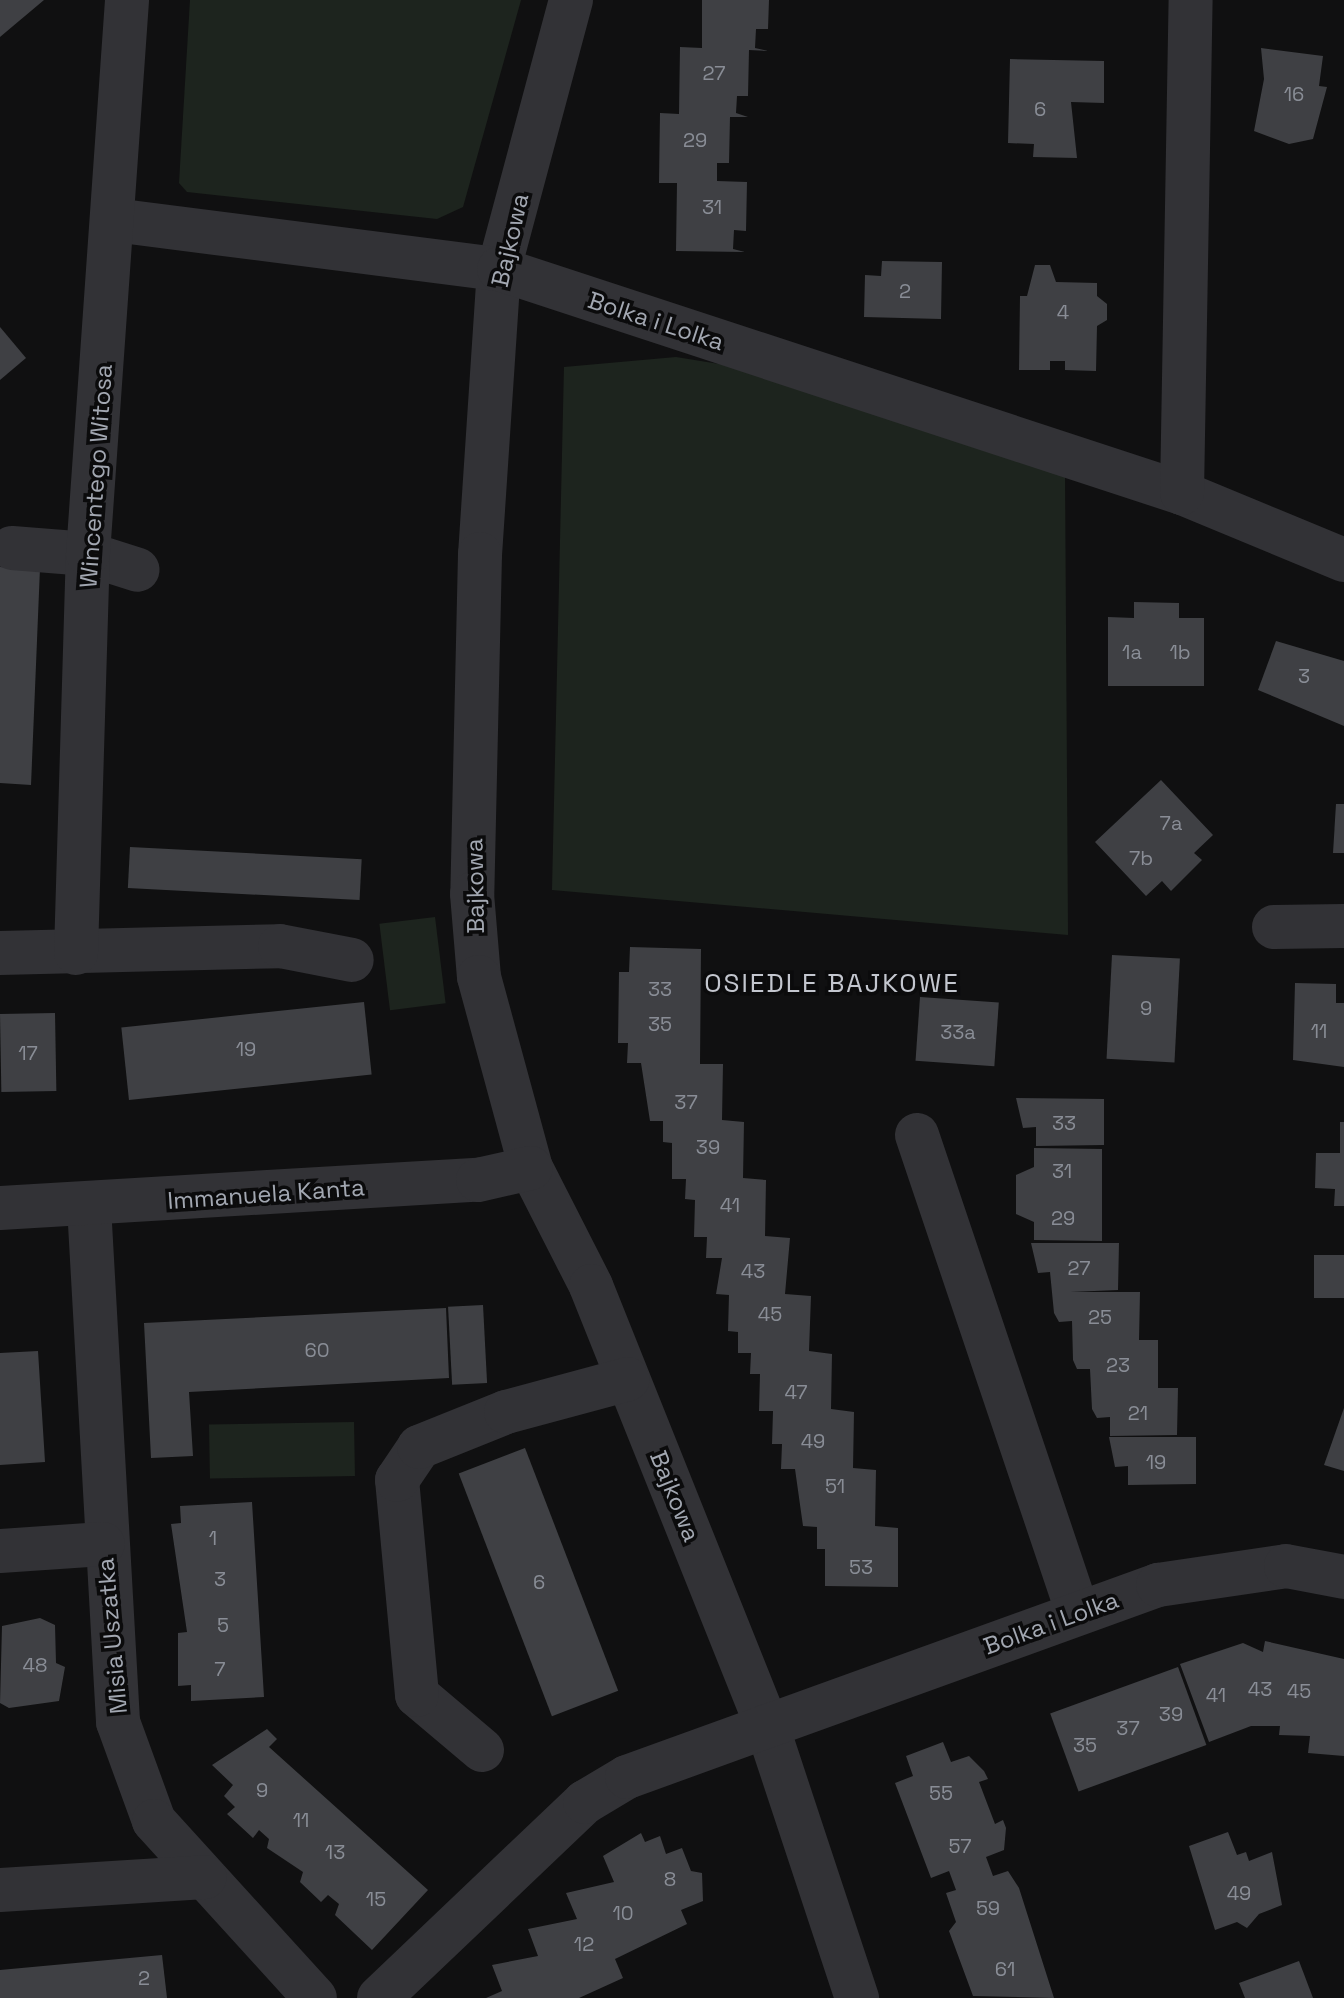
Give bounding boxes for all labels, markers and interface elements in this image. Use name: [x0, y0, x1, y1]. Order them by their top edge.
house number: 27: [702, 61, 726, 85]
house number: 16: [1284, 82, 1304, 106]
house number: 6: [1034, 97, 1046, 121]
house number: 29: [683, 128, 707, 152]
street label: Bajkowa: [485, 190, 535, 290]
house number: 31: [702, 195, 722, 219]
house number: 2: [899, 279, 911, 303]
street label: Bolka i Lolka: [584, 285, 728, 357]
house number: 4: [1057, 300, 1069, 324]
street label: Wincentego Witosa: [74, 363, 118, 589]
house number: 1a: [1122, 640, 1142, 664]
house number: 1b: [1169, 640, 1191, 664]
house number: 3: [1298, 664, 1310, 688]
house number: 7a: [1160, 811, 1182, 835]
street label: Bajkowa: [460, 838, 490, 934]
house number: 7b: [1129, 846, 1153, 870]
district label: OSIEDLE BAJKOWE: [704, 968, 960, 1000]
house number: 33: [648, 977, 672, 1001]
house number: 9: [1140, 996, 1152, 1020]
house number: 35: [648, 1012, 672, 1036]
house number: 11: [1311, 1019, 1327, 1043]
house number: 33a: [940, 1020, 976, 1044]
house number: 19: [236, 1037, 256, 1061]
house number: 17: [18, 1041, 38, 1065]
house number: 37: [674, 1090, 698, 1114]
house number: 33: [1052, 1111, 1076, 1135]
house number: 39: [696, 1135, 720, 1159]
house number: 31: [1052, 1159, 1072, 1183]
street label: Immanuela Kanta: [166, 1173, 366, 1215]
house number: 41: [720, 1193, 740, 1217]
house number: 29: [1051, 1206, 1075, 1230]
house number: 27: [1067, 1256, 1091, 1280]
house number: 43: [741, 1259, 765, 1283]
house number: 45: [758, 1302, 782, 1326]
house number: 25: [1088, 1305, 1112, 1329]
house number: 60: [304, 1338, 330, 1362]
house number: 23: [1106, 1353, 1130, 1377]
house number: 47: [784, 1380, 808, 1404]
house number: 21: [1128, 1401, 1148, 1425]
house number: 49: [801, 1429, 825, 1453]
street label: Bajkowa: [644, 1446, 706, 1546]
house number: 19: [1146, 1450, 1166, 1474]
house number: 51: [825, 1474, 845, 1498]
house number: 1: [209, 1526, 217, 1550]
house number: 53: [849, 1555, 873, 1579]
street label: Misia Uszatka: [91, 1557, 133, 1715]
house number: 3: [214, 1567, 226, 1591]
house number: 6: [533, 1570, 545, 1594]
street label: Bolka i Lolka: [980, 1585, 1122, 1661]
house number: 5: [217, 1613, 229, 1637]
house number: 48: [23, 1653, 47, 1677]
house number: 7: [214, 1657, 226, 1681]
house number: 43: [1248, 1677, 1272, 1701]
house number: 45: [1287, 1679, 1311, 1703]
house number: 41: [1206, 1683, 1226, 1707]
house number: 39: [1159, 1702, 1183, 1726]
house number: 37: [1116, 1716, 1140, 1740]
house number: 35: [1073, 1733, 1097, 1757]
house number: 9: [256, 1778, 268, 1802]
house number: 55: [929, 1781, 953, 1805]
house number: 11: [293, 1808, 309, 1832]
house number: 57: [948, 1834, 972, 1858]
house number: 13: [325, 1840, 345, 1864]
house number: 8: [664, 1867, 676, 1891]
house number: 49: [1227, 1881, 1251, 1905]
house number: 15: [366, 1887, 386, 1911]
house number: 59: [976, 1896, 1000, 1920]
house number: 10: [612, 1901, 634, 1925]
house number: 12: [574, 1932, 594, 1956]
house number: 61: [995, 1957, 1015, 1981]
house number: 2: [138, 1966, 150, 1990]

